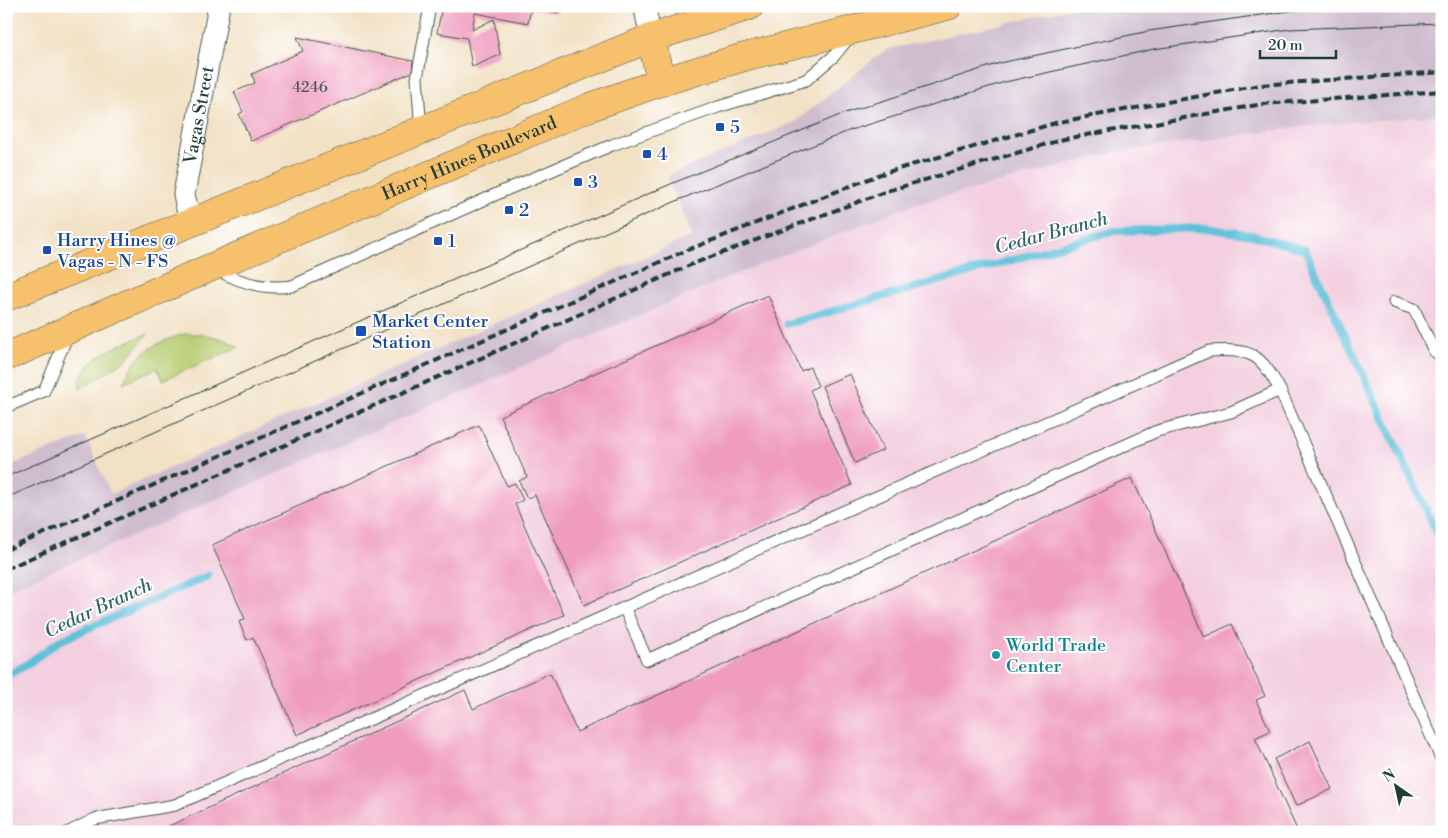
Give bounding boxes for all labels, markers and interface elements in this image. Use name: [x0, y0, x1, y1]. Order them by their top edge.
scale bar: [1260, 28, 1337, 60]
text: 20 m: [1268, 36, 1303, 55]
street label: Vagas Street: [178, 63, 219, 167]
house number: 4246: [292, 78, 328, 97]
street label: Harry Hines Boulevard: [378, 111, 561, 205]
place label: 5: [730, 116, 740, 139]
marker: 5: [714, 121, 726, 133]
place label: 4: [657, 143, 668, 166]
marker: 4: [641, 148, 653, 160]
place label: 3: [588, 171, 598, 194]
marker: 3: [572, 176, 584, 188]
place label: 2: [519, 199, 529, 222]
marker: 2: [503, 204, 515, 216]
water label: Cedar Branch: [992, 206, 1111, 260]
place label: Harry Hines @ Vagas - N - FS: [56, 229, 176, 273]
place label: 1: [448, 230, 456, 253]
marker: 1: [432, 235, 444, 247]
marker: Harry Hines @ Vagas - N - FS: [41, 244, 53, 256]
place label: Market Center Station: [372, 310, 489, 354]
marker: Market Center Station: [354, 324, 368, 338]
water label: Cedar Branch: [40, 572, 156, 643]
place label: World Trade Center: [1005, 634, 1106, 678]
marker: World Trade Center: [990, 649, 1002, 661]
north arrow: [1370, 760, 1420, 810]
text: N: [1380, 765, 1399, 787]

